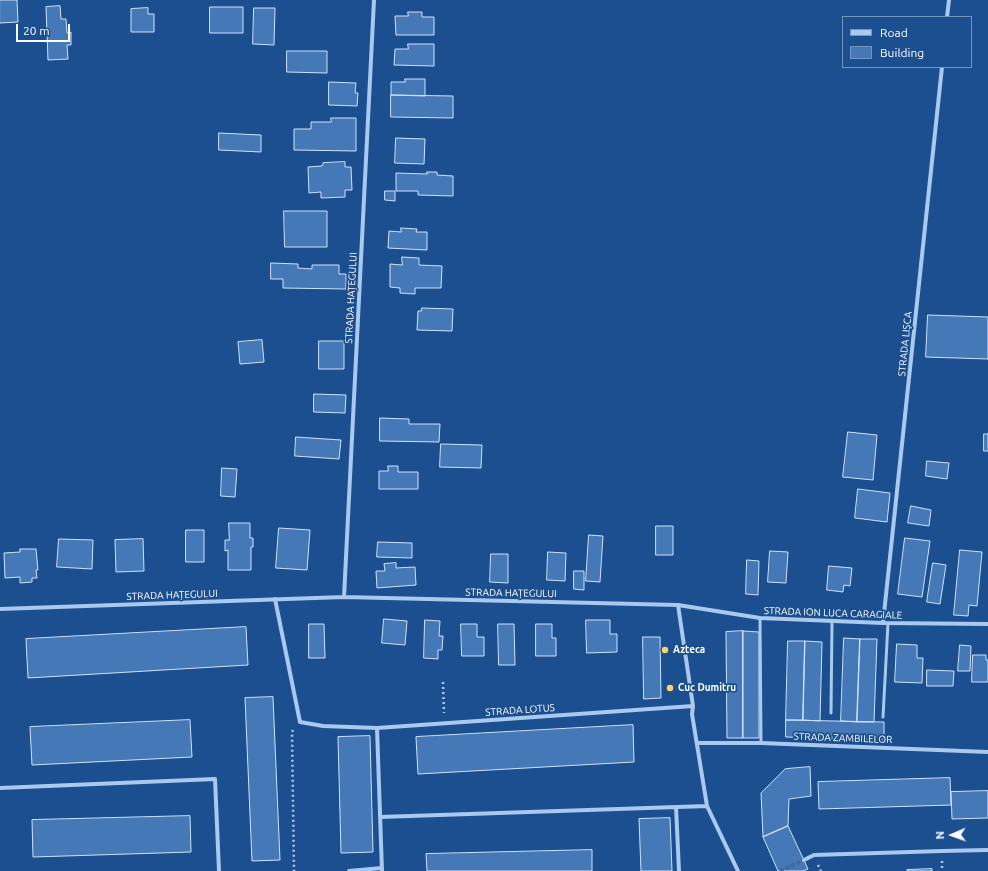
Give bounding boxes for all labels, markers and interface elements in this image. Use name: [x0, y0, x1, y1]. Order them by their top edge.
scale bar: [18, 16, 72, 42]
legend: [842, 16, 972, 68]
text: 20 m: [23, 24, 50, 37]
text: Road: [880, 26, 908, 39]
text: Building: [880, 46, 924, 59]
street label: STRADA HAȚEGULUI: [343, 252, 359, 344]
street label: STRADA LIȘCA: [896, 311, 914, 377]
street label: STRADA HAȚEGULUI: [465, 586, 557, 600]
street label: STRADA HAȚEGULUI: [126, 587, 218, 603]
street label: STRADA ION LUCA CARAGIALE: [764, 605, 902, 621]
place label: Azteca: [673, 644, 705, 656]
marker: Azteca: [660, 645, 670, 655]
place label: Cuc Dumitru: [678, 682, 736, 694]
marker: Cuc Dumitru: [665, 683, 675, 693]
street label: STRADA LOTUS: [485, 702, 555, 718]
street label: STRADA ZAMBILELOR: [793, 730, 893, 746]
north arrow: [932, 815, 972, 855]
text: N: [934, 831, 946, 840]

